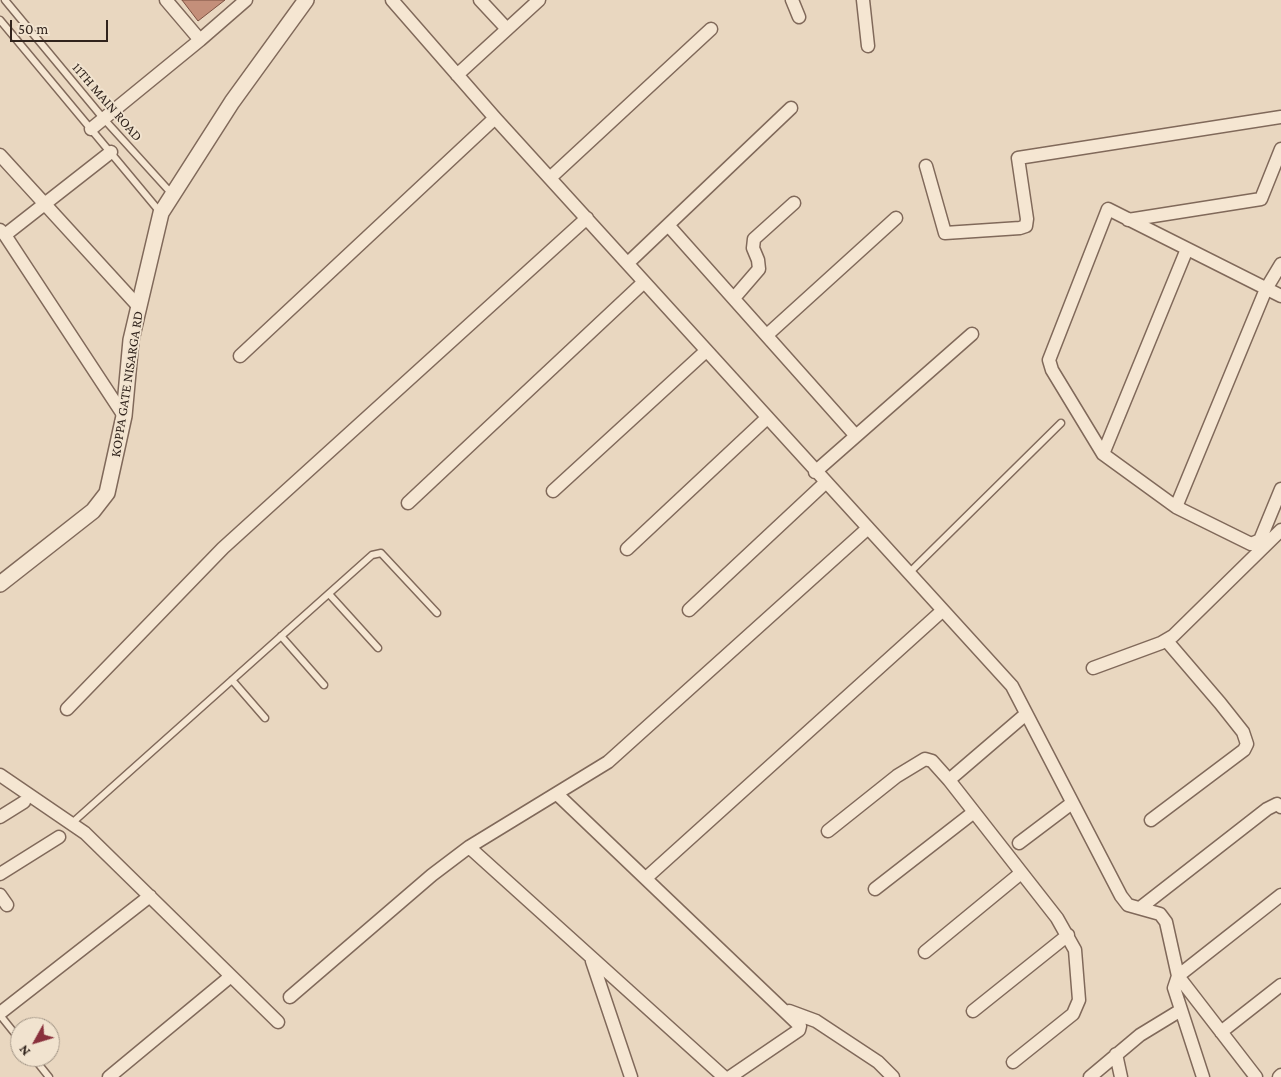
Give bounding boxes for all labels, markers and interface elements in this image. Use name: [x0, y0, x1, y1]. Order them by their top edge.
scale bar: [12, 10, 110, 42]
text: 50 m: [18, 21, 48, 37]
street label: 11TH MAIN ROAD: [68, 59, 146, 145]
street label: KOPPA GATE NISARGA RD: [107, 310, 147, 458]
north arrow: [10, 1017, 60, 1067]
text: N: [15, 1042, 33, 1060]

